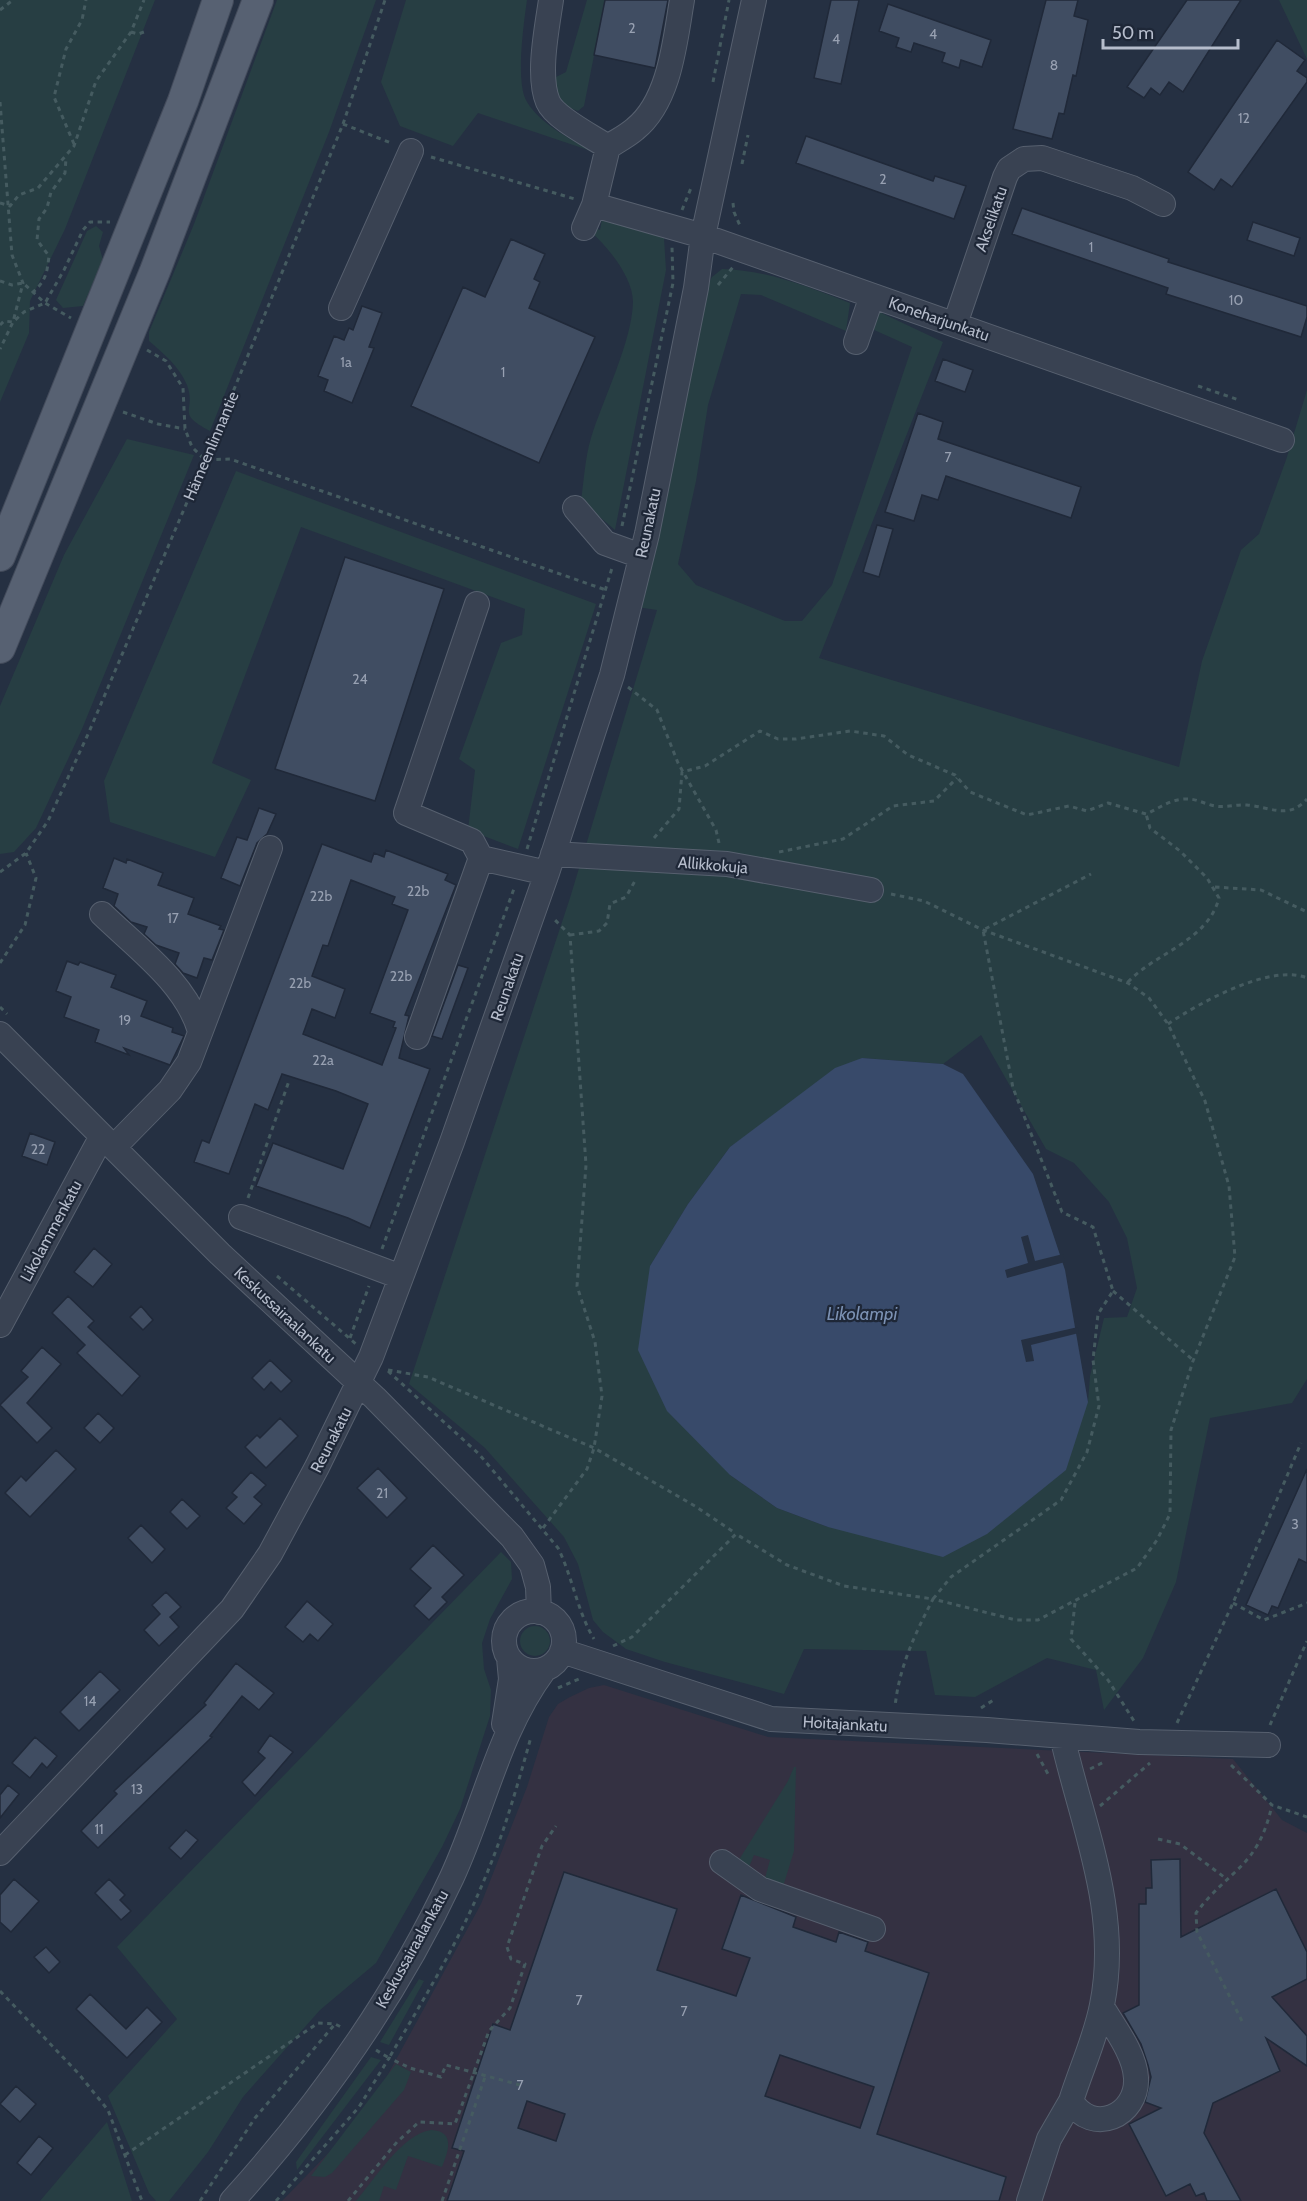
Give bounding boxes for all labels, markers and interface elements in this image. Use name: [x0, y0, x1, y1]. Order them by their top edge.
scale bar: [1103, 12, 1238, 50]
house number: 2: [628, 19, 636, 37]
text: 50 m: [1112, 22, 1154, 44]
house number: 4: [929, 25, 937, 43]
house number: 4: [832, 30, 840, 48]
house number: 8: [1050, 56, 1058, 74]
house number: 12: [1238, 109, 1250, 127]
house number: 2: [879, 170, 887, 188]
street label: Akselikatu: [971, 184, 1011, 254]
house number: 1: [1089, 238, 1093, 256]
house number: 10: [1229, 291, 1243, 309]
street label: Koneharjunkatu: [886, 293, 992, 345]
house number: 1a: [340, 353, 352, 371]
house number: 1: [501, 363, 505, 381]
street label: Hämeenlinnantie: [179, 389, 243, 503]
house number: 7: [944, 448, 952, 466]
street label: Reunakatu: [631, 486, 665, 560]
house number: 24: [352, 670, 368, 688]
street label: Allikkokuja: [677, 852, 749, 878]
house number: 22b: [407, 882, 429, 900]
house number: 22b: [310, 887, 332, 905]
house number: 17: [167, 909, 179, 927]
street label: Reunakatu: [486, 950, 528, 1024]
house number: 22b: [390, 967, 412, 985]
house number: 22b: [289, 974, 311, 992]
house number: 19: [119, 1011, 131, 1029]
house number: 22a: [312, 1051, 334, 1069]
house number: 22: [31, 1140, 45, 1158]
street label: Likolammenkatu: [16, 1177, 86, 1285]
street label: Keskussairaalankatu: [230, 1263, 340, 1367]
water label: Likolampi: [827, 1303, 898, 1325]
street label: Reunakatu: [306, 1404, 356, 1476]
house number: 21: [376, 1484, 388, 1502]
house number: 3: [1291, 1515, 1299, 1533]
house number: 14: [84, 1692, 96, 1710]
street label: Hoitajankatu: [802, 1712, 888, 1736]
house number: 13: [131, 1780, 143, 1798]
house number: 11: [94, 1820, 104, 1838]
street label: Keskussairaalankatu: [372, 1887, 452, 2011]
house number: 7: [575, 1991, 583, 2009]
house number: 7: [680, 2002, 688, 2020]
house number: 7: [516, 2076, 524, 2094]

